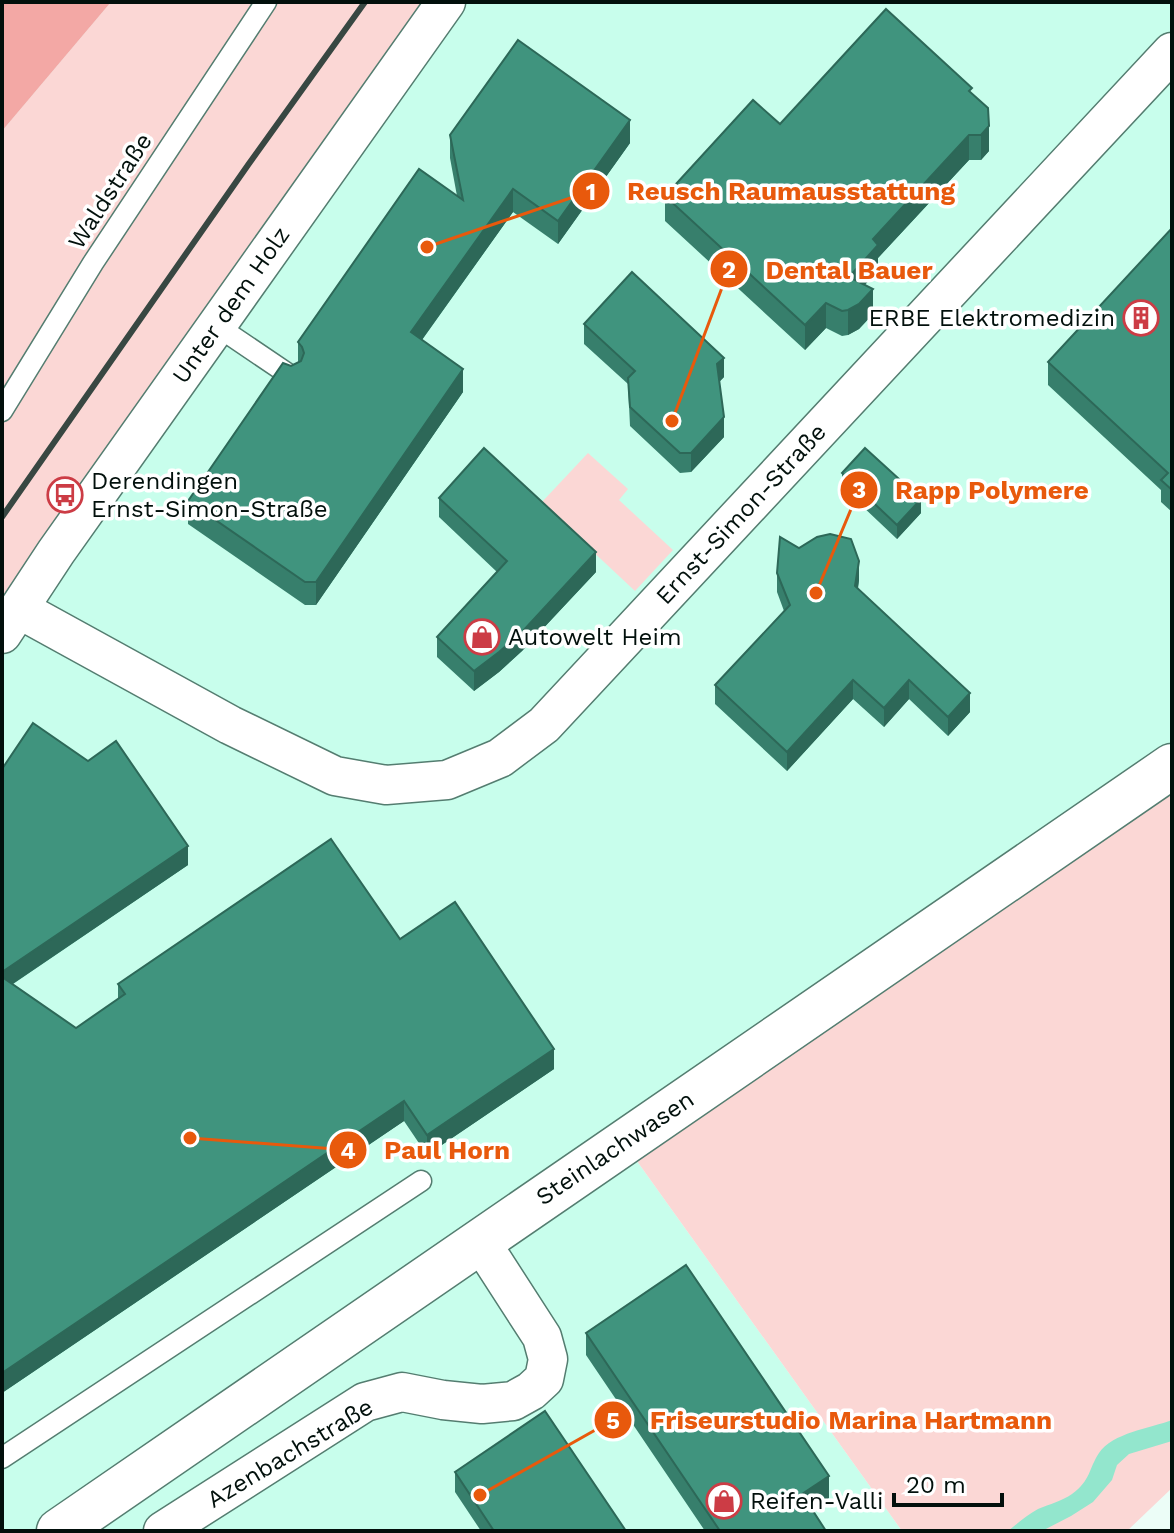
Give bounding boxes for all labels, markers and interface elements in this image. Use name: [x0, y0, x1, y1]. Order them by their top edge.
street label: Waldstraße: [62, 128, 158, 254]
callout: Reusch Raumausstattung: [571, 166, 971, 216]
text: Reusch Raumausstattung: [627, 176, 955, 206]
text: 1: [586, 178, 596, 206]
street label: Unter dem Holz: [167, 221, 295, 389]
callout: Dental Bauer: [709, 244, 949, 294]
text: Dental Bauer: [765, 255, 933, 285]
text: 2: [722, 256, 736, 284]
building icon: ERBE Elektromedizin: [1122, 299, 1160, 337]
place label: ERBE Elektromedizin: [868, 304, 1115, 332]
street label: Ernst-Simon-Straße: [650, 418, 832, 610]
callout: Rapp Polymere: [839, 465, 1105, 515]
place label: Derendingen Ernst-Simon-Straße: [91, 467, 328, 523]
text: Rapp Polymere: [895, 475, 1089, 505]
bus stop icon: Derendingen Ernst-Simon-Straße: [46, 476, 84, 514]
text: 3: [852, 476, 866, 504]
shop icon: Autowelt Heim: [463, 618, 501, 656]
place label: Autowelt Heim: [508, 623, 682, 651]
street label: Steinlachwasen: [531, 1085, 699, 1211]
callout: Paul Horn: [328, 1125, 526, 1175]
text: Paul Horn: [384, 1135, 510, 1165]
text: 4: [340, 1137, 356, 1165]
street label: Azenbachstraße: [202, 1392, 378, 1514]
callout: Friseurstudio Marina Hartmann: [593, 1395, 1068, 1445]
text: Friseurstudio Marina Hartmann: [650, 1405, 1052, 1435]
text: 5: [606, 1407, 620, 1435]
scale bar: [894, 1457, 1002, 1507]
text: 20 m: [906, 1471, 966, 1499]
shop icon: Reifen-Valli: [705, 1482, 743, 1520]
place label: Reifen-Valli: [750, 1487, 883, 1515]

